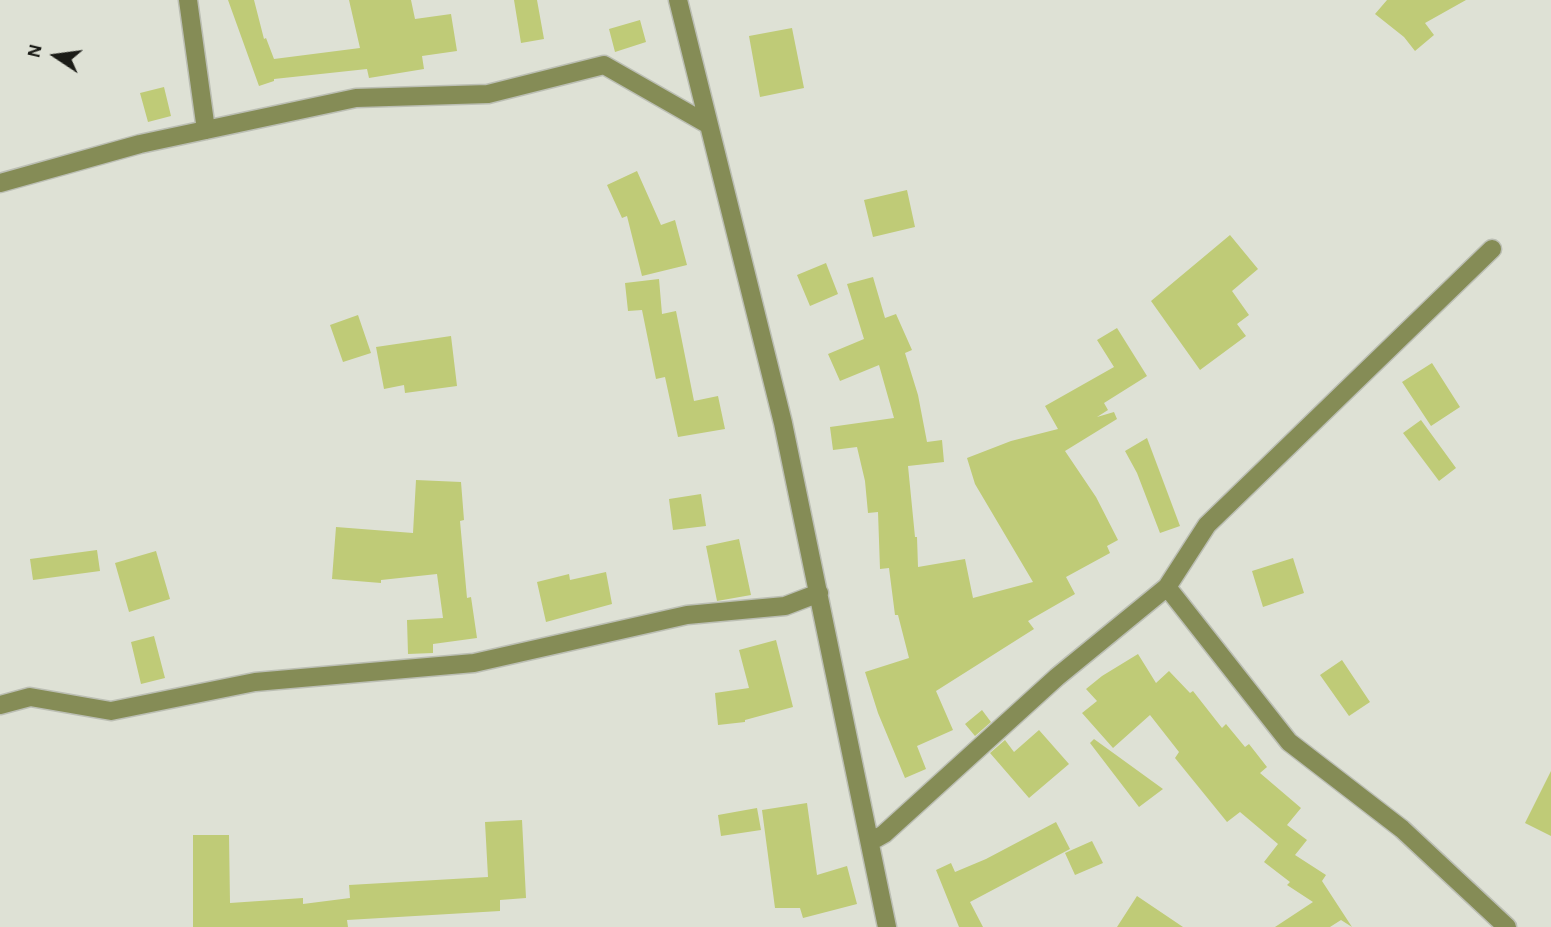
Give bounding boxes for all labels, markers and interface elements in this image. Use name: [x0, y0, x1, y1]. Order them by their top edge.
north arrow: [21, 21, 91, 91]
text: N: [24, 43, 46, 60]

